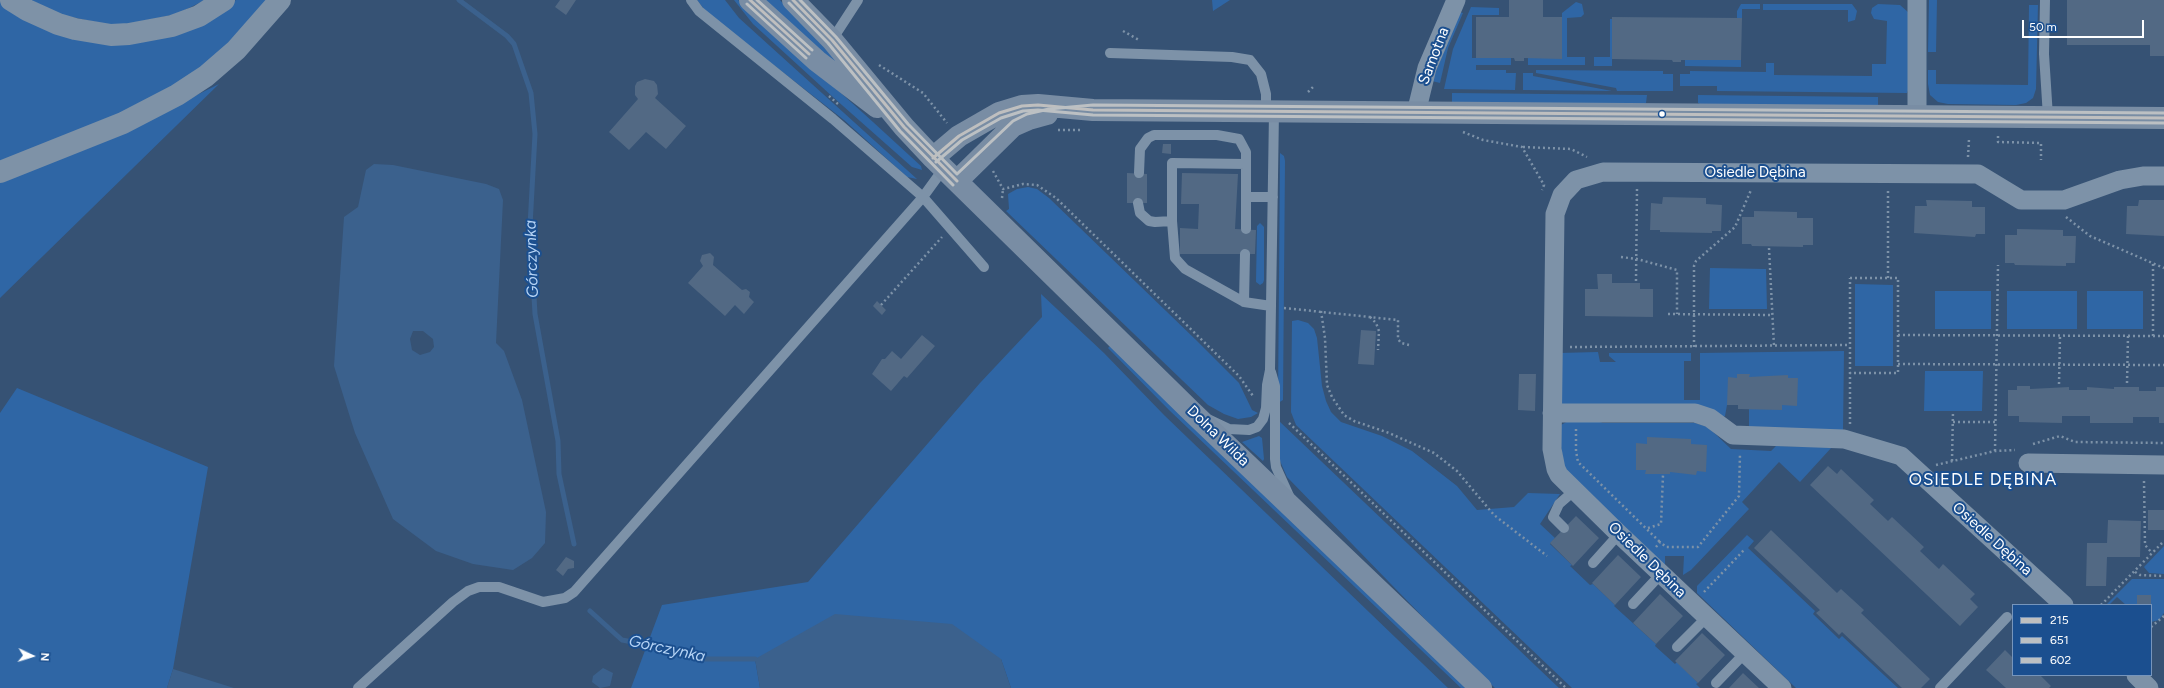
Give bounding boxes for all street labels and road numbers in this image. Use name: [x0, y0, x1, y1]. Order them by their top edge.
street label: Samotna: [1415, 25, 1453, 87]
street label: Osiedle Dębina: [1704, 164, 1806, 182]
street label: Dolna Wilda: [1183, 402, 1253, 470]
street label: Osiedle Dębina: [1948, 498, 2036, 580]
street label: Osiedle Dębina: [1604, 518, 1690, 602]

